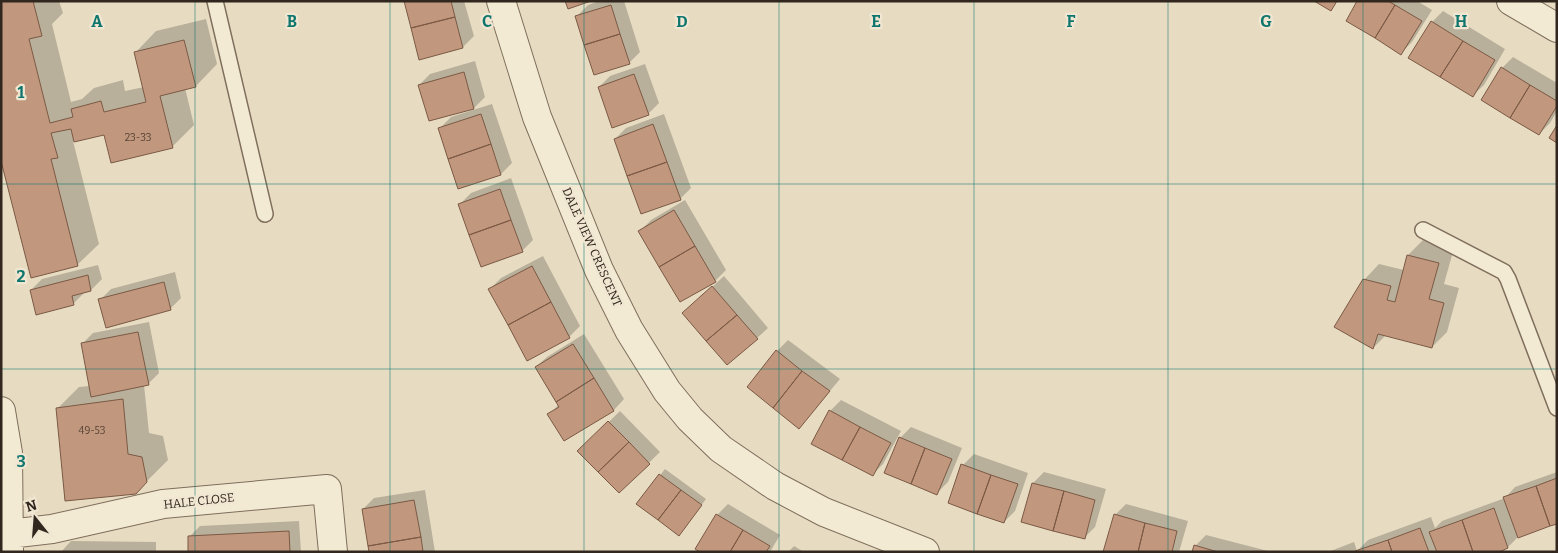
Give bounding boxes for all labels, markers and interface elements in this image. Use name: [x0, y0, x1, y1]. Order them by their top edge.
text: A: [91, 12, 103, 31]
text: B: [287, 12, 297, 31]
text: C: [482, 12, 492, 31]
text: D: [676, 12, 688, 31]
text: E: [871, 12, 881, 31]
text: F: [1067, 12, 1076, 31]
text: G: [1260, 12, 1272, 31]
text: H: [1455, 12, 1468, 31]
text: 1: [18, 83, 25, 102]
house number: 23-33: [125, 132, 152, 144]
street label: DALE VIEW CRESCENT: [559, 185, 625, 309]
text: 2: [16, 267, 26, 286]
house number: 49-53: [79, 425, 106, 437]
text: 3: [16, 452, 26, 471]
street label: HALE CLOSE: [163, 490, 235, 512]
north arrow: [10, 493, 60, 543]
text: N: [24, 496, 39, 516]

